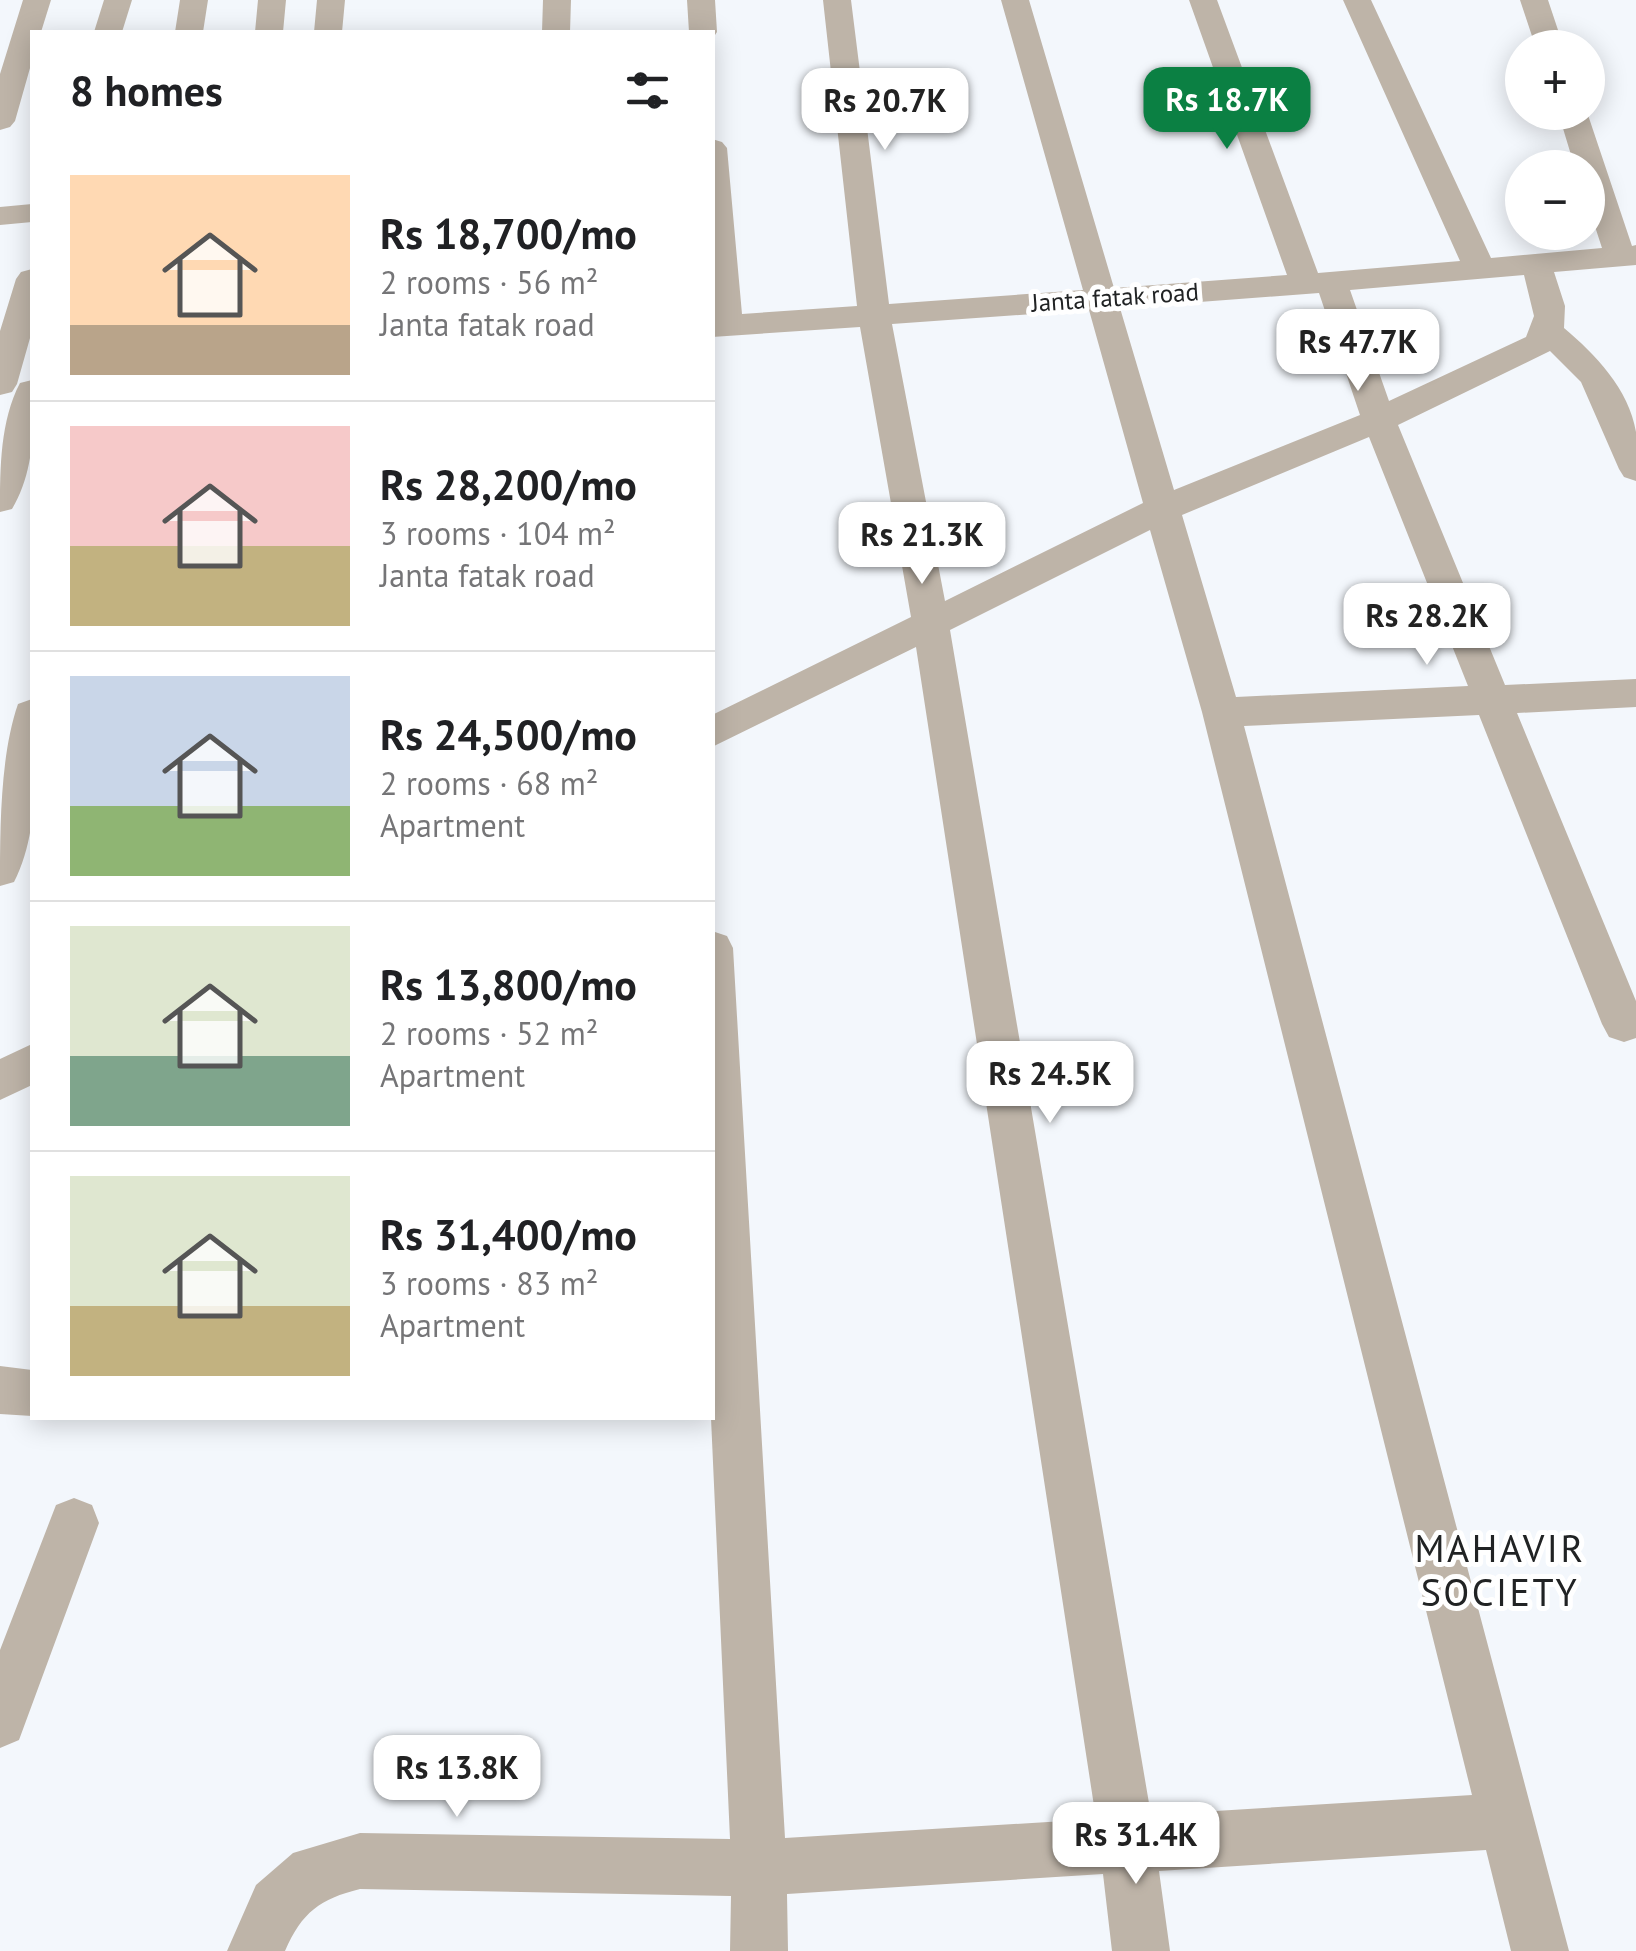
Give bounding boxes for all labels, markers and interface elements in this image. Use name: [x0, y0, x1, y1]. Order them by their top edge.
map controls: [1505, 30, 1605, 250]
button: +: [1505, 30, 1605, 130]
text: 8 homes: [70, 63, 223, 118]
icon: filters: [620, 63, 675, 118]
pin: Rs 18.7K: [1124, 67, 1330, 152]
pin: Rs 20.7K: [782, 68, 988, 153]
text: Rs 18.7K: [1165, 78, 1289, 120]
text: Rs 20.7K: [823, 79, 947, 121]
button: −: [1505, 150, 1605, 250]
text: Rs 18,700/mo: [380, 206, 637, 261]
icon: home: [150, 215, 270, 335]
text: 2 rooms · 56 m²: [380, 261, 598, 303]
street label: Janta fatak road: [1029, 275, 1200, 319]
text: Janta fatak road: [380, 303, 595, 345]
pin: Rs 47.7K: [1255, 309, 1461, 394]
text: Rs 47.7K: [1298, 320, 1418, 362]
text: Rs 28,200/mo: [380, 457, 637, 512]
icon: home: [150, 466, 270, 586]
pin: Rs 21.3K: [819, 502, 1025, 587]
text: 3 rooms · 104 m²: [380, 512, 616, 554]
text: Rs 21.3K: [860, 513, 984, 555]
text: Janta fatak road: [380, 554, 595, 596]
pin: Rs 28.2K: [1324, 583, 1530, 668]
text: Rs 28.2K: [1365, 594, 1489, 636]
text: Rs 24,500/mo: [380, 707, 637, 762]
icon: home: [150, 716, 270, 836]
text: 2 rooms · 68 m²: [380, 762, 598, 804]
text: Apartment: [380, 804, 525, 846]
text: Rs 13,800/mo: [380, 957, 637, 1012]
icon: home: [150, 966, 270, 1086]
text: 2 rooms · 52 m²: [380, 1012, 598, 1054]
pin: Rs 24.5K: [947, 1041, 1153, 1126]
text: Rs 24.5K: [988, 1052, 1112, 1094]
text: Apartment: [380, 1054, 525, 1096]
text: Rs 31,400/mo: [380, 1207, 637, 1262]
icon: home: [150, 1216, 270, 1336]
text: 3 rooms · 83 m²: [380, 1262, 598, 1304]
text: Apartment: [380, 1304, 525, 1346]
district label: MAHAVIR SOCIETY: [1414, 1523, 1586, 1616]
pin: Rs 13.8K: [354, 1735, 560, 1820]
text: Rs 13.8K: [395, 1746, 519, 1788]
pin: Rs 31.4K: [1033, 1802, 1239, 1887]
text: Rs 31.4K: [1074, 1813, 1198, 1855]

